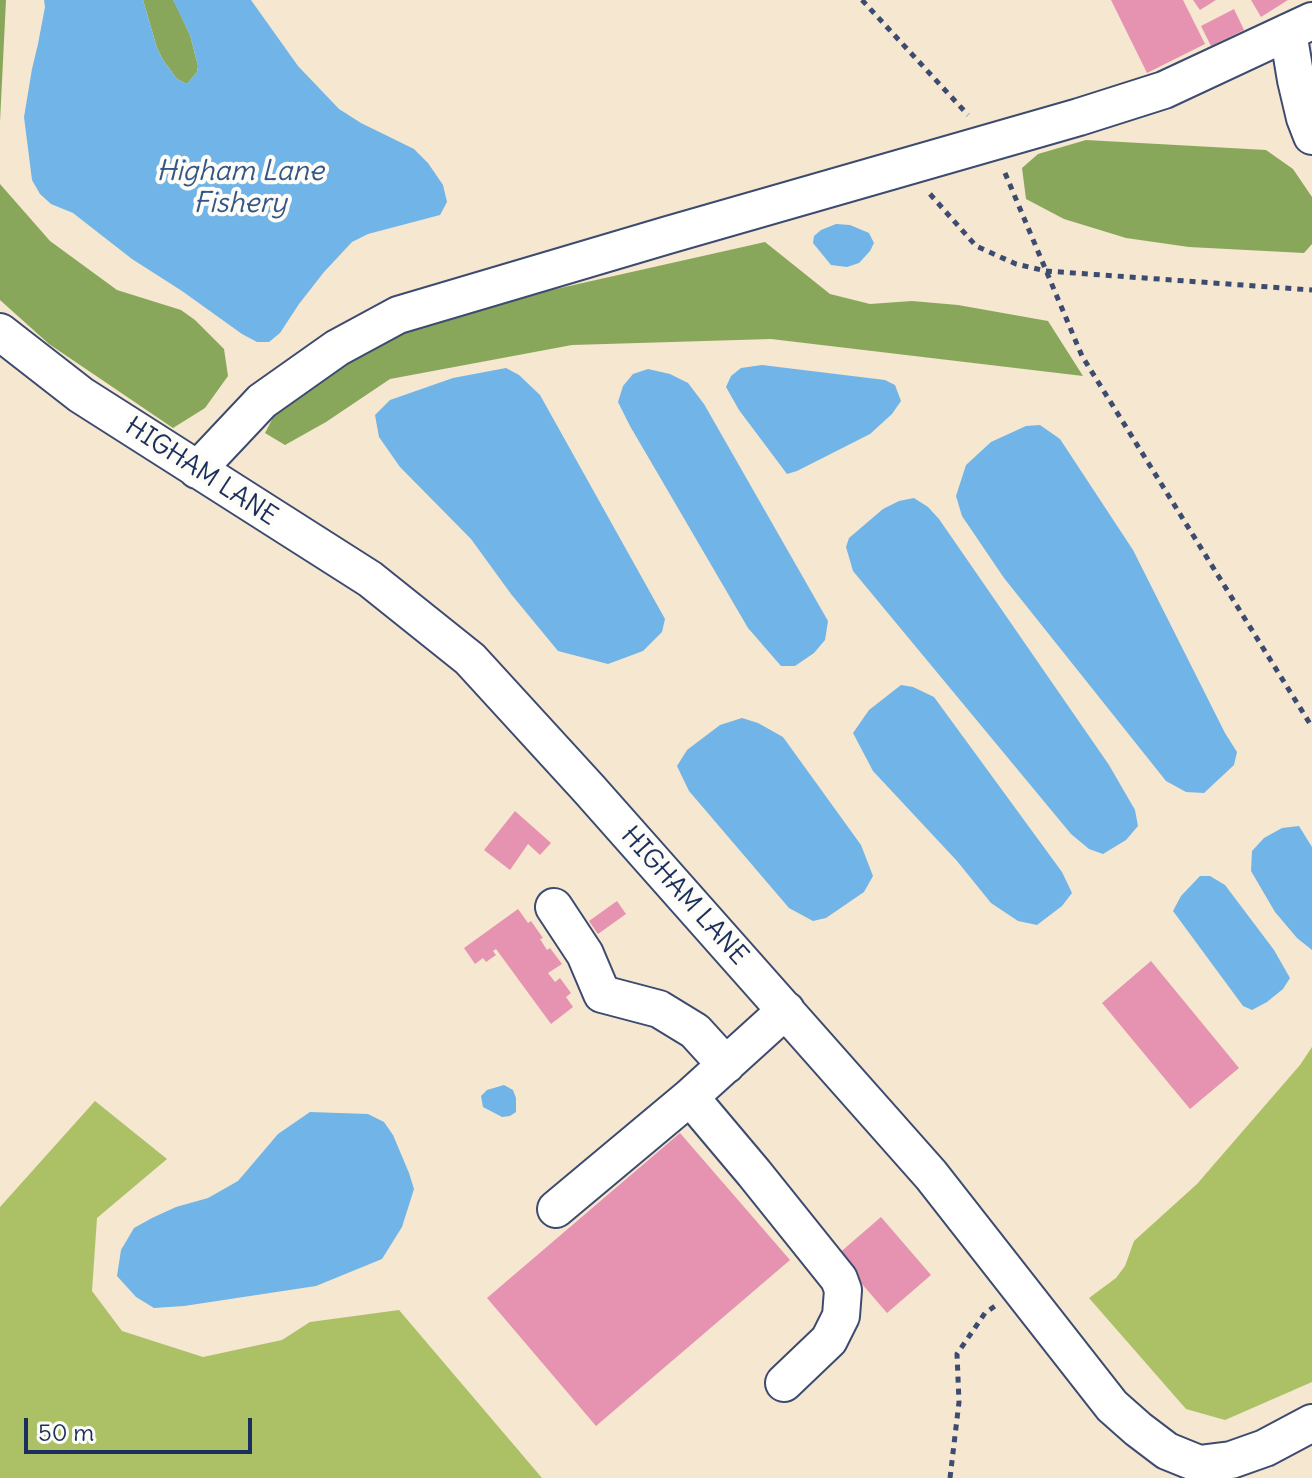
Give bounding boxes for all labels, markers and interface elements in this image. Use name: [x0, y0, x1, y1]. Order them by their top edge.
water label: Higham Lane Fishery: [156, 155, 324, 221]
street label: HIGHAM LANE: [119, 411, 283, 533]
street label: HIGHAM LANE: [614, 821, 754, 971]
scale bar: [28, 1402, 256, 1452]
text: 50 m: [38, 1417, 94, 1447]

